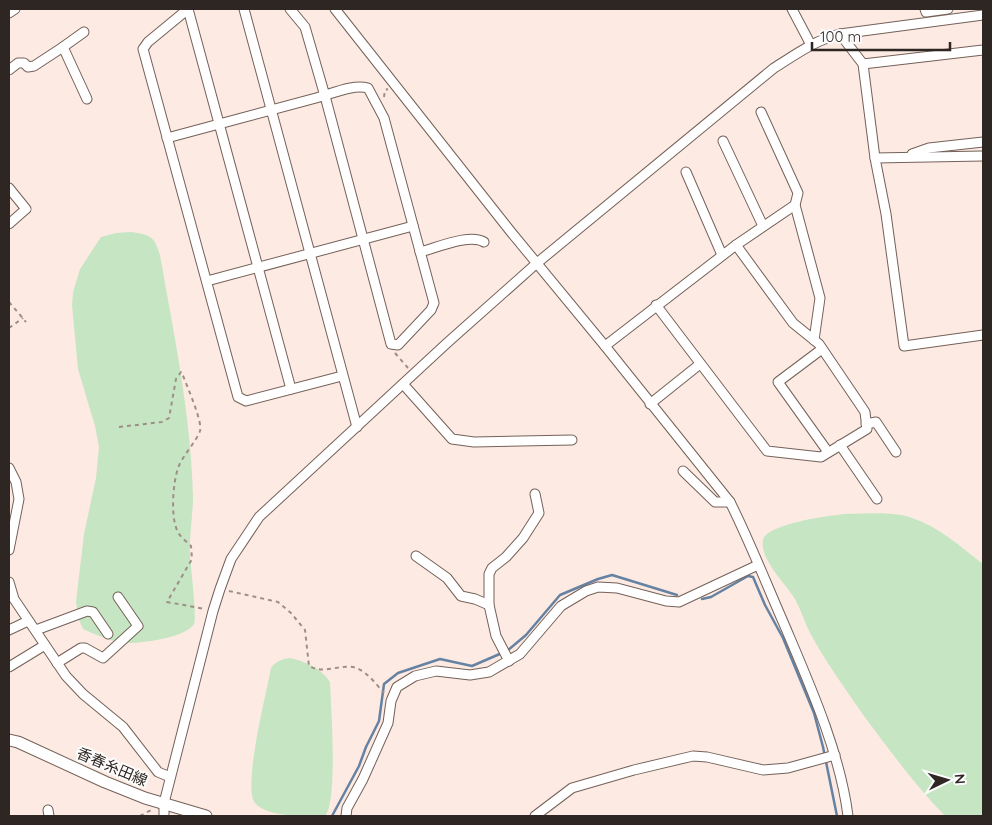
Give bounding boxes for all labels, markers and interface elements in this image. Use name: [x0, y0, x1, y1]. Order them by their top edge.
scale bar: [812, 20, 950, 52]
text: 100 m: [820, 27, 861, 46]
street label: 香春糸田線: [74, 743, 150, 790]
north arrow: [922, 755, 972, 805]
text: N: [951, 773, 969, 785]

